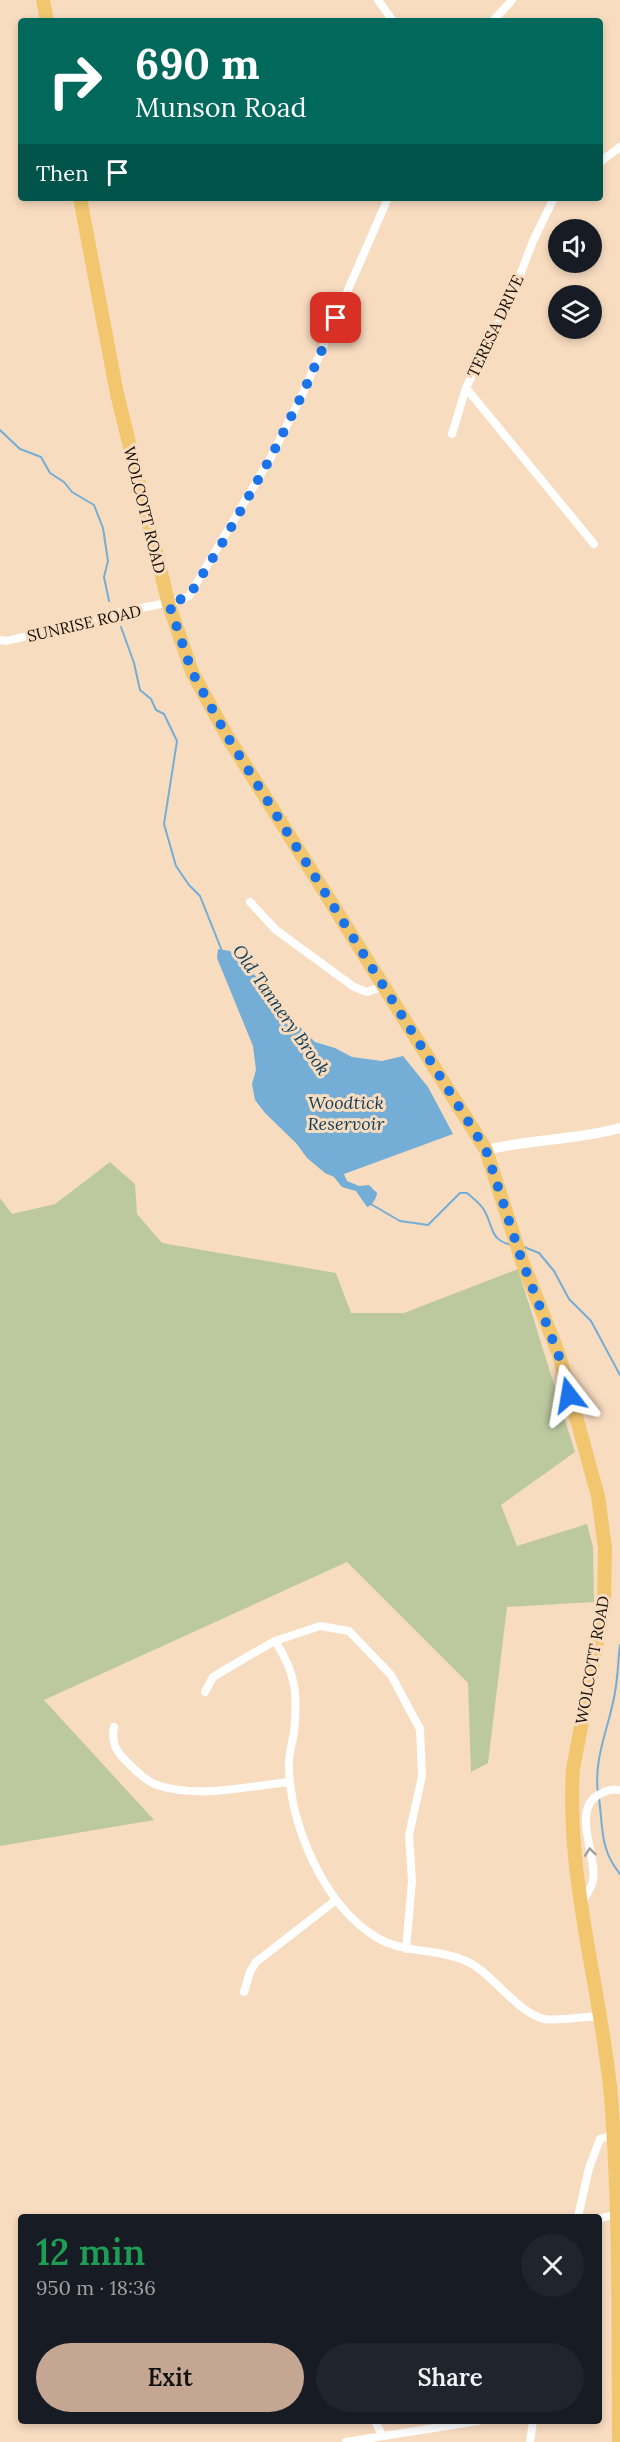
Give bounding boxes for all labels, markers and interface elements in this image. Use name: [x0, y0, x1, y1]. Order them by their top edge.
text: 690 m: [135, 37, 260, 91]
icon: right: [36, 42, 114, 120]
text: Munson Road: [135, 90, 307, 124]
icon: arrive: [101, 156, 134, 189]
text: Then: [36, 159, 89, 187]
map controls: [548, 219, 602, 339]
button: sound: [548, 219, 602, 273]
street label: TERESA DRIVE: [462, 271, 528, 381]
button: layers: [548, 285, 602, 339]
pin: [310, 292, 361, 343]
icon: arrive: [319, 301, 352, 334]
street label: WOLCOTT ROAD: [120, 444, 170, 576]
street label: SUNRISE ROAD: [25, 600, 143, 646]
water label: Old Tannery Brook: [228, 940, 335, 1080]
water label: Woodtick Reservoir: [307, 1091, 385, 1135]
position arrow: [537, 1363, 601, 1427]
street label: WOLCOTT ROAD: [571, 1594, 613, 1726]
one-way arrow: [584, 1847, 596, 1856]
text: 12 min: [36, 2229, 145, 2275]
button: close: [521, 2234, 584, 2297]
text: 950 m · 18:36: [36, 2275, 156, 2300]
button: Exit: [36, 2343, 304, 2412]
button: Share: [316, 2343, 584, 2412]

